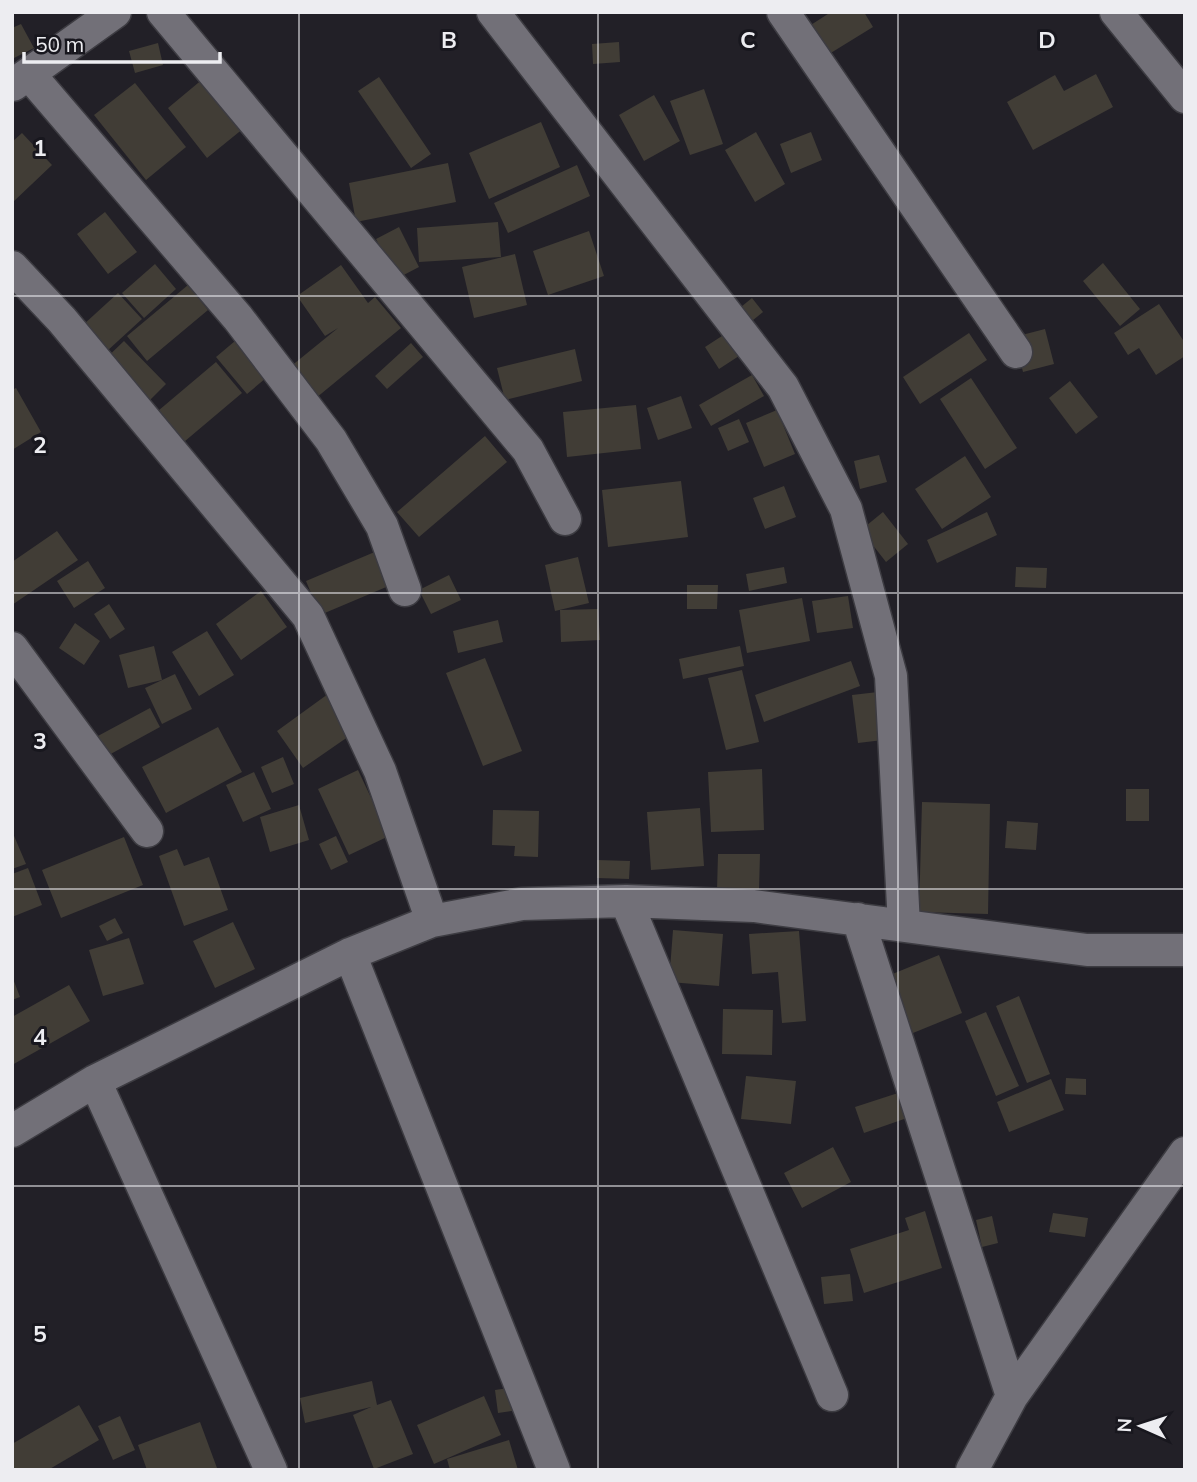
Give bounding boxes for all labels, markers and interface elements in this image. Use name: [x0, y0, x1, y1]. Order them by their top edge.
scale bar: [24, 21, 220, 65]
text: B: [441, 25, 457, 54]
text: C: [740, 25, 756, 54]
text: D: [1038, 25, 1056, 54]
text: 50 m: [35, 31, 84, 57]
text: 1: [33, 133, 47, 162]
text: 2: [33, 430, 47, 459]
text: 3: [33, 726, 47, 755]
text: 4: [33, 1022, 47, 1051]
text: 5: [33, 1319, 47, 1348]
north arrow: [1106, 1391, 1176, 1461]
text: N: [1112, 1417, 1136, 1433]

